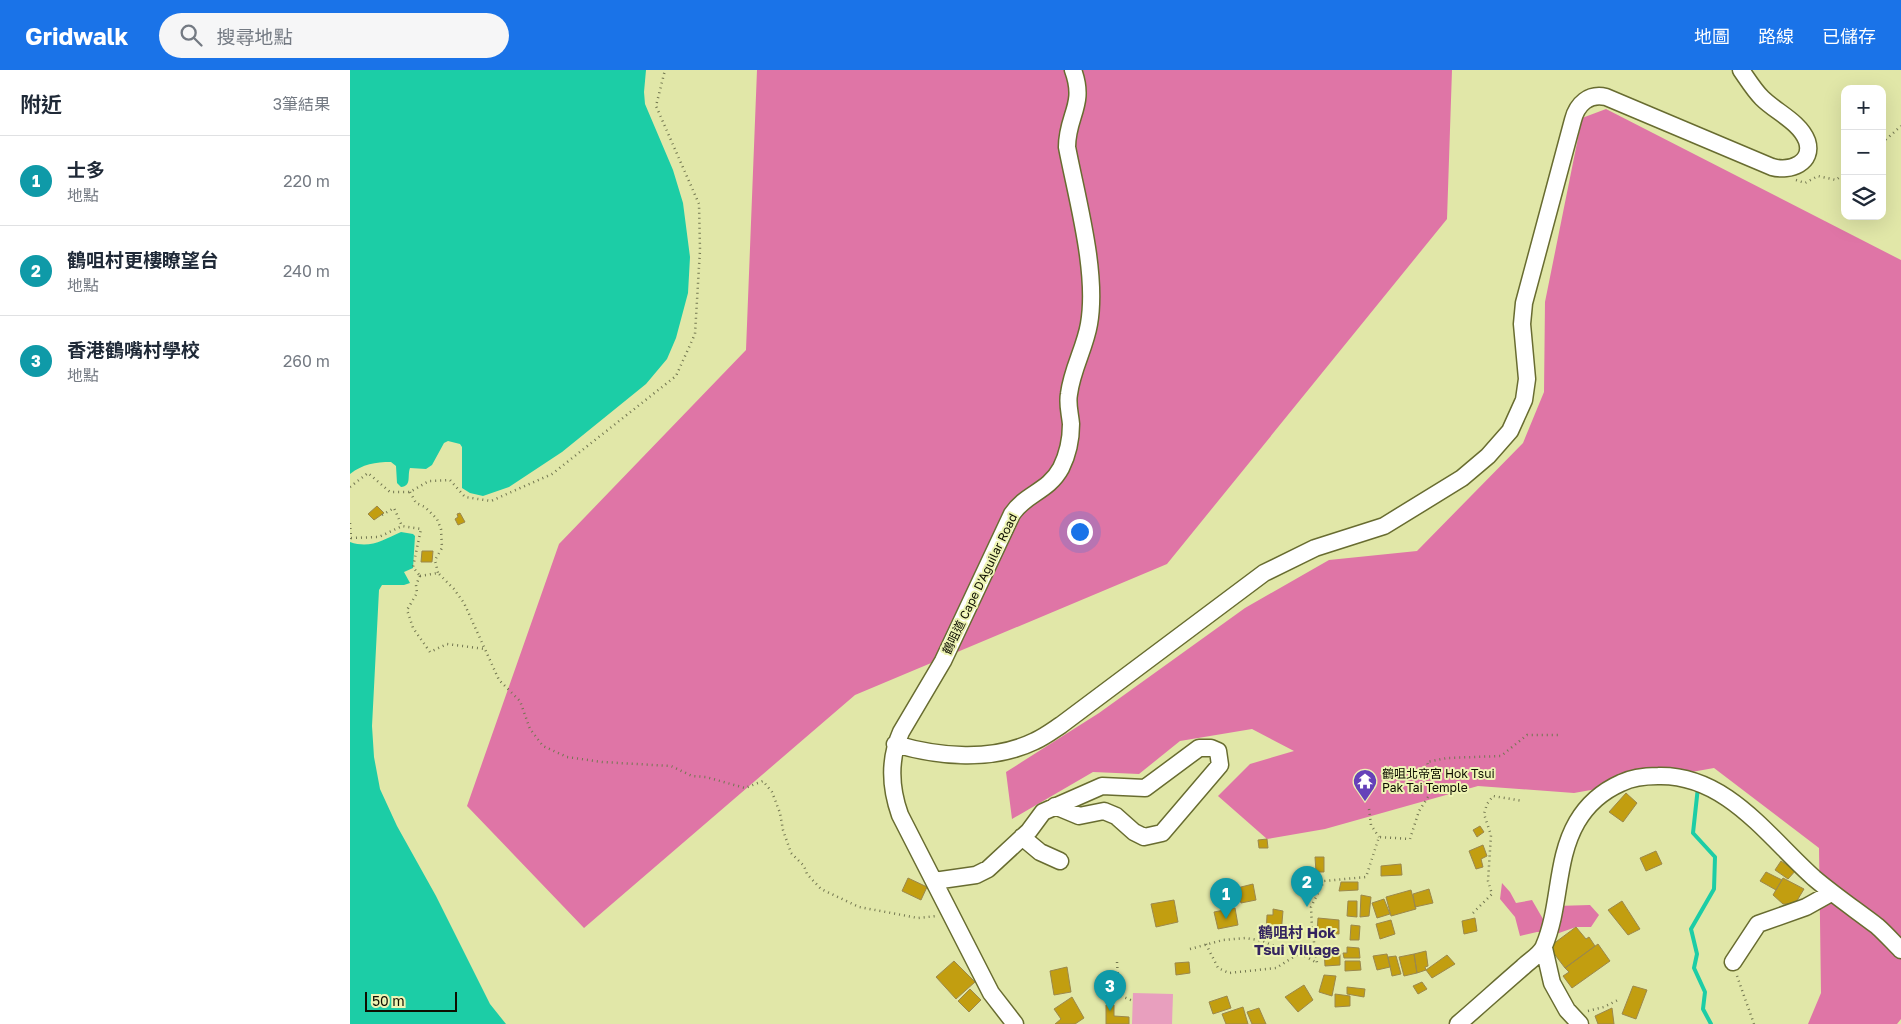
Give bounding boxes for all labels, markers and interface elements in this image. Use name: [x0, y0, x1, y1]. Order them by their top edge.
search box: [159, 13, 509, 58]
text: Gridwalk: [25, 21, 129, 50]
icon: search: [177, 21, 205, 49]
text: 搜尋地點: [217, 25, 293, 48]
text: 地圖: [1694, 25, 1730, 47]
text: 路線: [1758, 25, 1794, 47]
text: 已儲存: [1822, 25, 1876, 47]
map controls: [1841, 85, 1886, 220]
button: +: [1841, 85, 1886, 130]
text: 附近: [20, 91, 62, 117]
text: 3筆結果: [273, 94, 330, 114]
button: −: [1841, 130, 1886, 175]
text: 士多: [67, 158, 105, 181]
text: 1: [32, 171, 40, 191]
text: 220 m: [283, 171, 330, 191]
button: layers: [1841, 175, 1886, 220]
text: 地點: [67, 185, 99, 205]
text: 鶴咀村更樓瞭望台: [67, 248, 219, 271]
text: 2: [31, 261, 41, 281]
text: 240 m: [283, 261, 330, 281]
text: 地點: [67, 275, 99, 295]
text: 香港鶴嘴村學校: [67, 338, 200, 361]
text: 3: [31, 351, 41, 371]
text: 260 m: [283, 351, 330, 371]
text: 地點: [67, 365, 99, 385]
street label: 鶴咀道 Cape D'Aguilar Road: [939, 511, 1020, 657]
your location: [1067, 519, 1093, 545]
place label: 鶴咀北帝宮 Hok Tsui Pak Tai Temple: [1382, 766, 1495, 795]
temple icon: 鶴咀北帝宮 Hok Tsui Pak Tai Temple: [1352, 768, 1378, 802]
pin: 2: [1291, 866, 1323, 907]
pin: 1: [1210, 878, 1242, 919]
district label: 鶴咀村 Hok Tsui Village: [1254, 923, 1340, 958]
pin: 3: [1094, 970, 1126, 1011]
scale bar: [365, 989, 458, 1012]
text: 50 m: [372, 992, 405, 1009]

